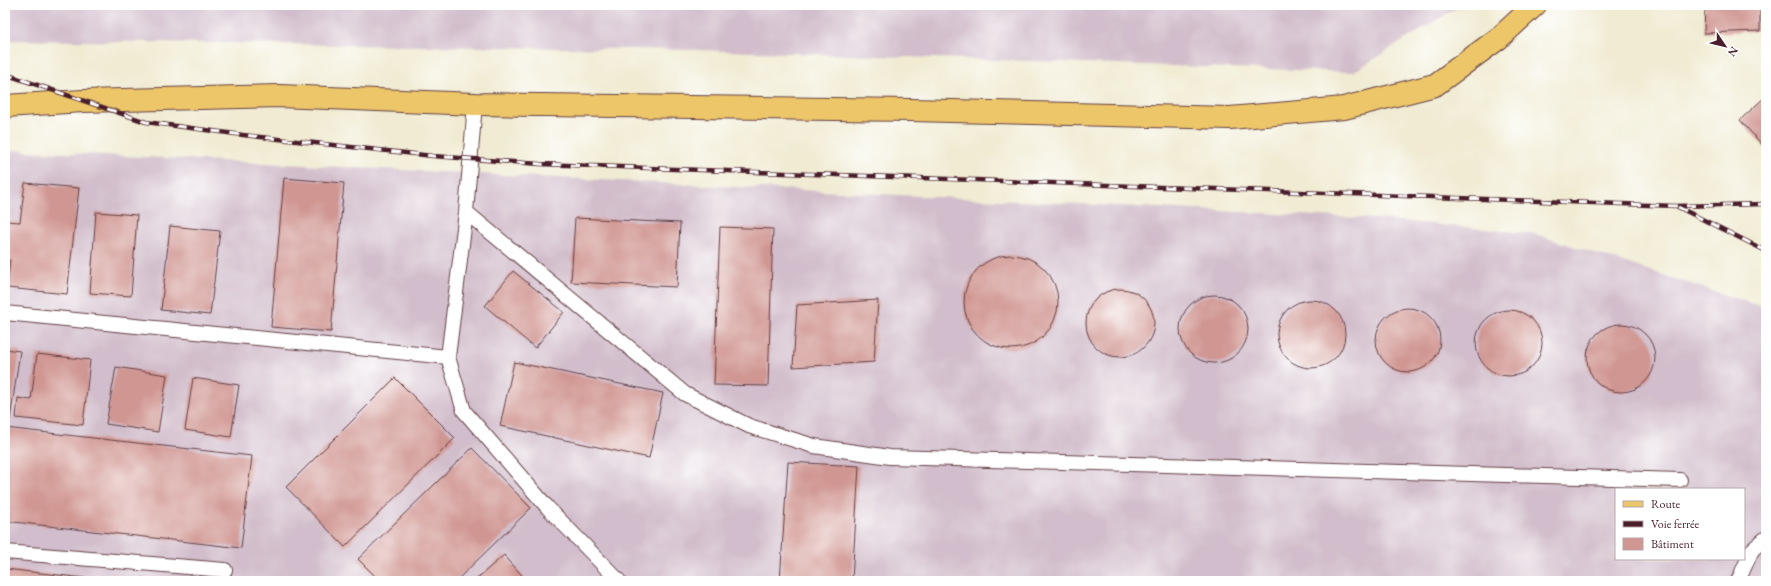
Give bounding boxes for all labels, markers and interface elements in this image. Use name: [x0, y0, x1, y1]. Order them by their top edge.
north arrow: [1705, 26, 1745, 66]
text: N: [1725, 44, 1741, 59]
legend: [1615, 488, 1745, 560]
text: Route: [1651, 496, 1681, 512]
text: Voie ferrée: [1651, 516, 1700, 532]
text: Bâtiment: [1651, 536, 1694, 552]

